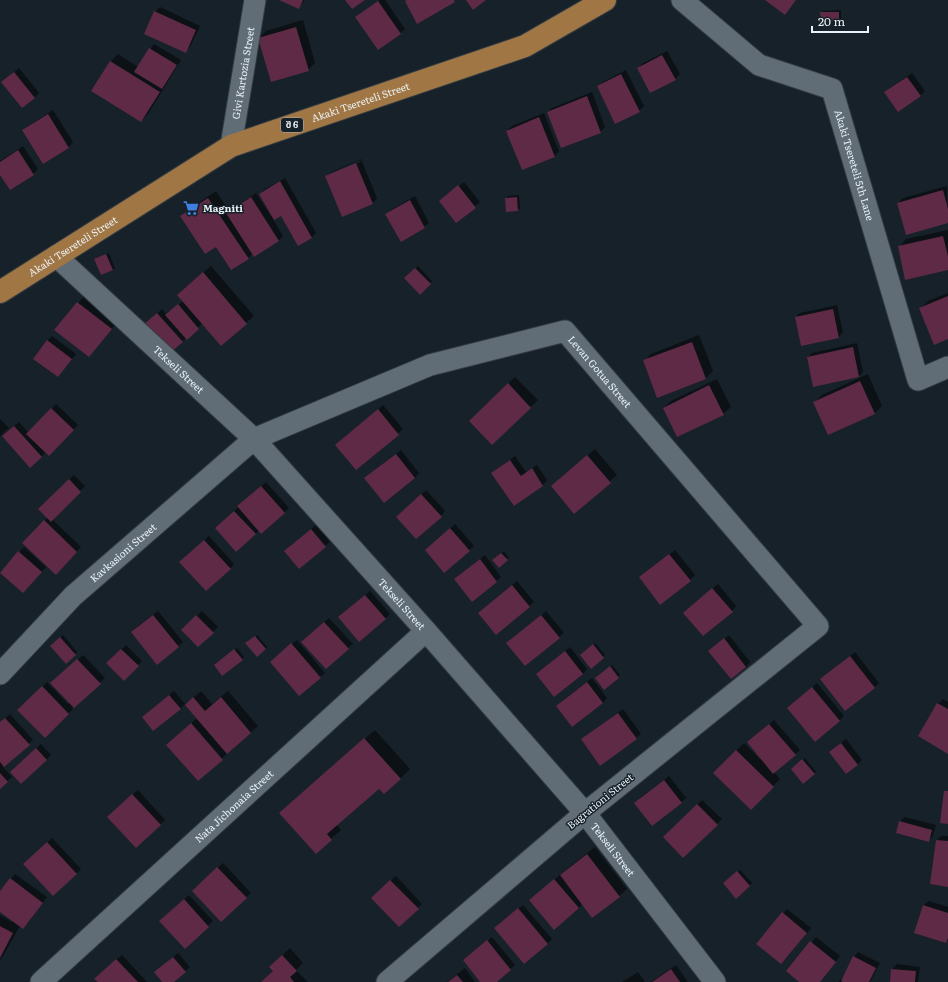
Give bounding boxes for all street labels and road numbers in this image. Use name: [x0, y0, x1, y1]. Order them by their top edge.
street label: Givi Kartozia Street: [228, 26, 257, 120]
street label: Akaki Tsereteli Street: [309, 78, 411, 125]
street label: Akaki Tsereteli 5th Lane: [831, 108, 879, 222]
road number: შ 6: [281, 118, 303, 132]
street label: Akaki Tsereteli Street: [25, 212, 120, 279]
street label: Levan Gotua Street: [565, 332, 635, 411]
street label: Tekseli Street: [150, 341, 208, 396]
street label: Kavkasioni Street: [86, 519, 159, 585]
street label: Tekseli Street: [375, 574, 429, 633]
street label: Nata Jichonaia Street: [191, 766, 276, 846]
street label: Bagrationi Street: [563, 769, 636, 832]
street label: Tekseli Street: [588, 819, 639, 879]

